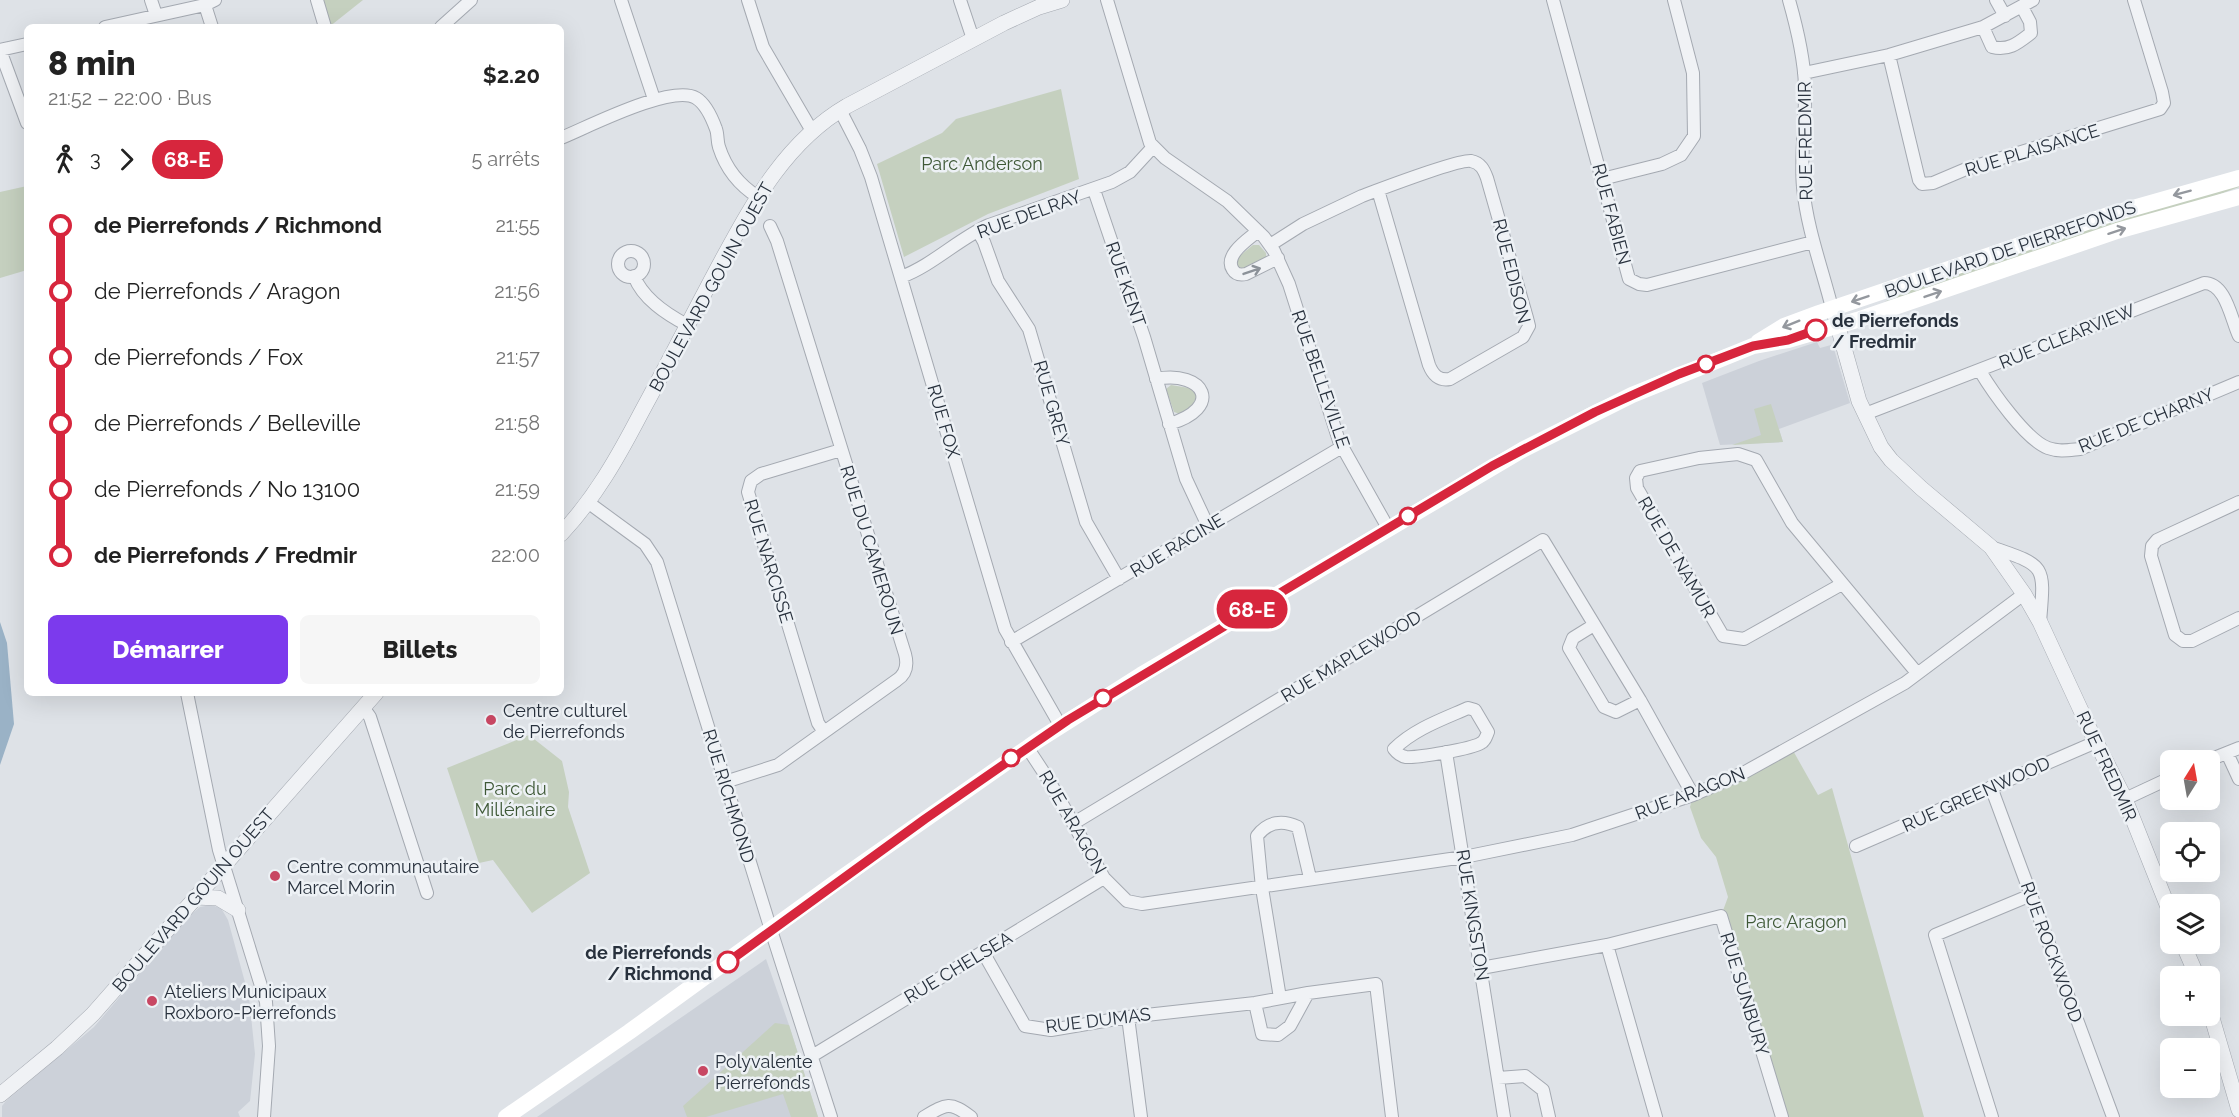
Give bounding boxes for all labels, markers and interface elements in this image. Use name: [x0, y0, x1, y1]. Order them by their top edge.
text: 8 min: [48, 44, 136, 83]
text: $2.20: [483, 62, 540, 88]
street label: RUE FREDMIR: [1793, 81, 1817, 201]
text: 21:52 – 22:00 · Bus: [48, 86, 212, 110]
street label: RUE PLAISANCE: [1962, 120, 2102, 180]
icon: walk: [48, 143, 81, 176]
icon: forward: [110, 143, 143, 176]
text: 3: [90, 147, 101, 171]
text: 68-E: [164, 147, 211, 172]
text: 5 arrêts: [471, 147, 540, 171]
park label: Parc Anderson: [921, 153, 1043, 174]
street label: RUE FABIEN: [1588, 161, 1636, 267]
street label: BOULEVARD GOUIN OUEST: [645, 179, 777, 395]
street label: RUE DELRAY: [974, 185, 1084, 243]
one-way arrow: [2173, 187, 2192, 199]
street label: BOULEVARD DE PIERREFONDS: [1882, 196, 2138, 302]
text: de Pierrefonds / Richmond: [94, 212, 382, 238]
text: 21:55: [495, 213, 540, 237]
street label: RUE EDISON: [1489, 216, 1535, 326]
one-way arrow: [2107, 225, 2126, 236]
street label: RUE KENT: [1102, 239, 1150, 329]
one-way arrow: [1242, 265, 1261, 276]
text: de Pierrefonds / Aragon: [94, 278, 341, 304]
text: 21:56: [494, 279, 540, 303]
one-way arrow: [1923, 287, 1941, 298]
one-way arrow: [1851, 295, 1870, 306]
street label: RUE CLEARVIEW: [1996, 299, 2138, 373]
street label: RUE BELLEVILLE: [1288, 307, 1354, 451]
place label: de Pierrefonds / Fredmir: [1832, 310, 1959, 352]
one-way arrow: [1782, 319, 1801, 330]
marker: de Pierrefonds / Fredmir: [1805, 319, 1827, 341]
text: de Pierrefonds / Fox: [94, 344, 303, 370]
text: 21:57: [496, 345, 540, 369]
unlabelled marker: [1697, 355, 1715, 373]
street label: RUE GREY: [1030, 358, 1074, 449]
street label: RUE FOX: [923, 382, 965, 461]
street label: RUE DE CHARNY: [2075, 383, 2217, 457]
text: de Pierrefonds / Belleville: [94, 410, 361, 436]
text: 21:58: [495, 411, 540, 435]
street label: RUE DU CAMEROUN: [836, 463, 908, 637]
text: de Pierrefonds / No 13100: [94, 476, 360, 502]
text: 21:59: [495, 477, 540, 501]
street label: RUE DE NAMUR: [1634, 493, 1720, 622]
street label: RUE NARCISSE: [740, 497, 798, 625]
unlabelled marker: [1399, 507, 1417, 525]
street label: RUE RACINE: [1126, 509, 1228, 581]
text: de Pierrefonds / Fredmir: [94, 542, 357, 568]
text: 22:00: [491, 543, 540, 567]
line badge: 68-E: [1210, 590, 1294, 628]
text: 68-E: [1229, 597, 1275, 622]
street label: RUE MAPLEWOOD: [1277, 606, 1425, 706]
button: Démarrer: [48, 615, 288, 684]
button: Billets: [300, 615, 540, 684]
unlabelled marker: [1094, 689, 1112, 707]
place label: Centre culturel de Pierrefonds: [503, 700, 627, 742]
street label: RUE FREDMIR: [2072, 708, 2142, 825]
marker: Centre culturel de Pierrefonds: [484, 713, 498, 727]
street label: RUE RICHMOND: [699, 727, 759, 866]
unlabelled marker: [1002, 749, 1020, 767]
north arrow: [2160, 750, 2220, 810]
map controls: [2160, 750, 2220, 1098]
street label: RUE GREENWOOD: [1899, 752, 2053, 836]
street label: RUE ARAGON: [1632, 762, 1748, 824]
street label: RUE ARAGON: [1035, 766, 1111, 878]
park label: Parc du Millénaire: [475, 778, 556, 820]
street label: BOULEVARD GOUIN OUEST: [108, 804, 278, 996]
button: locate: [2160, 822, 2220, 882]
street label: RUE KINGSTON: [1452, 848, 1494, 982]
place label: Centre communautaire Marcel Morin: [287, 856, 480, 898]
marker: Centre communautaire Marcel Morin: [268, 869, 282, 883]
street label: RUE ROCKWOOD: [2017, 879, 2087, 1025]
button: layers: [2160, 894, 2220, 954]
park label: Parc Aragon: [1745, 911, 1847, 932]
street label: RUE CHELSEA: [900, 927, 1016, 1007]
street label: RUE SUNBURY: [1716, 930, 1774, 1058]
place label: de Pierrefonds / Richmond: [585, 942, 712, 984]
marker: de Pierrefonds / Richmond: [717, 951, 739, 973]
button: +: [2160, 966, 2220, 1026]
place label: Ateliers Municipaux Roxboro-Pierrefonds: [164, 981, 337, 1023]
marker: Ateliers Municipaux Roxboro-Pierrefonds: [145, 994, 159, 1008]
street label: RUE DUMAS: [1044, 1003, 1152, 1037]
button: −: [2160, 1038, 2220, 1098]
place label: Polyvalente Pierrefonds: [715, 1051, 813, 1093]
marker: Polyvalente Pierrefonds: [696, 1064, 710, 1078]

